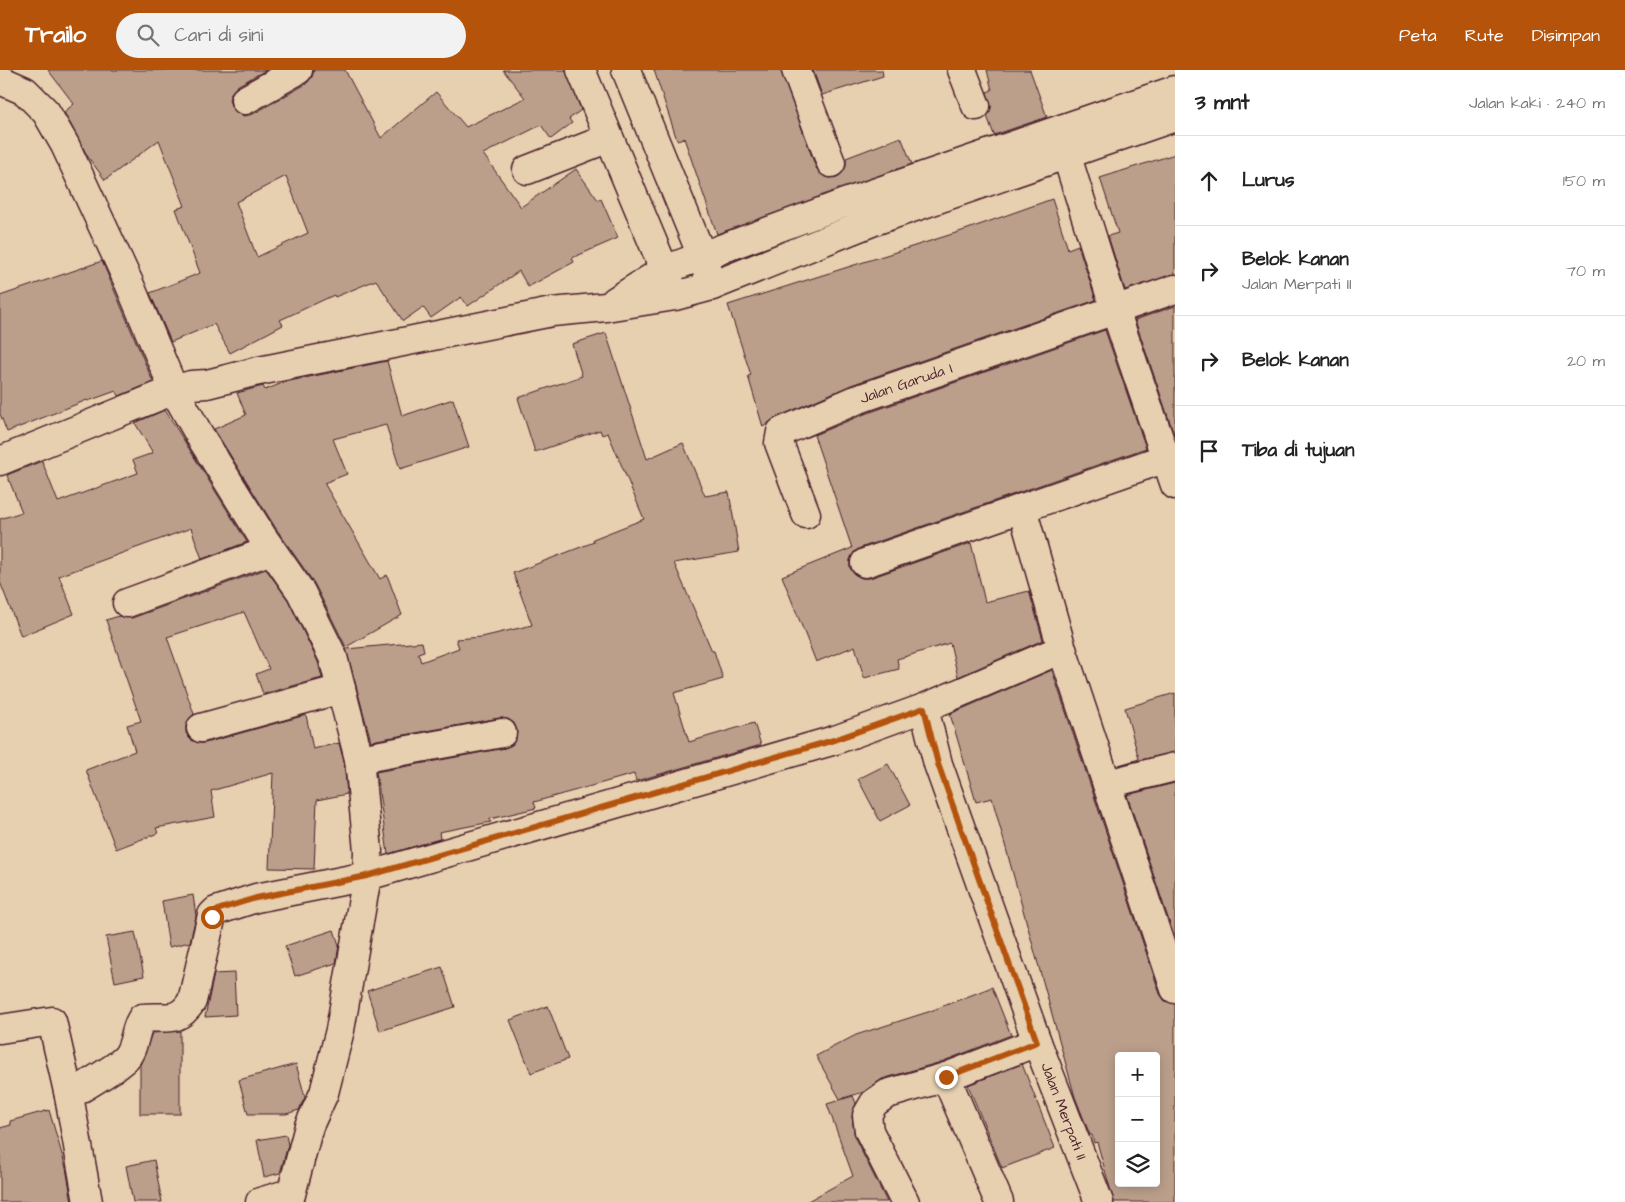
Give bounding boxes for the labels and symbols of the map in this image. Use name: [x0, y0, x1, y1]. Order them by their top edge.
street label: Jalan Garuda I: [857, 358, 955, 409]
route start: [201, 906, 224, 929]
street label: Jalan Merpati II: [1035, 1059, 1092, 1163]
route end: [935, 1066, 958, 1089]

